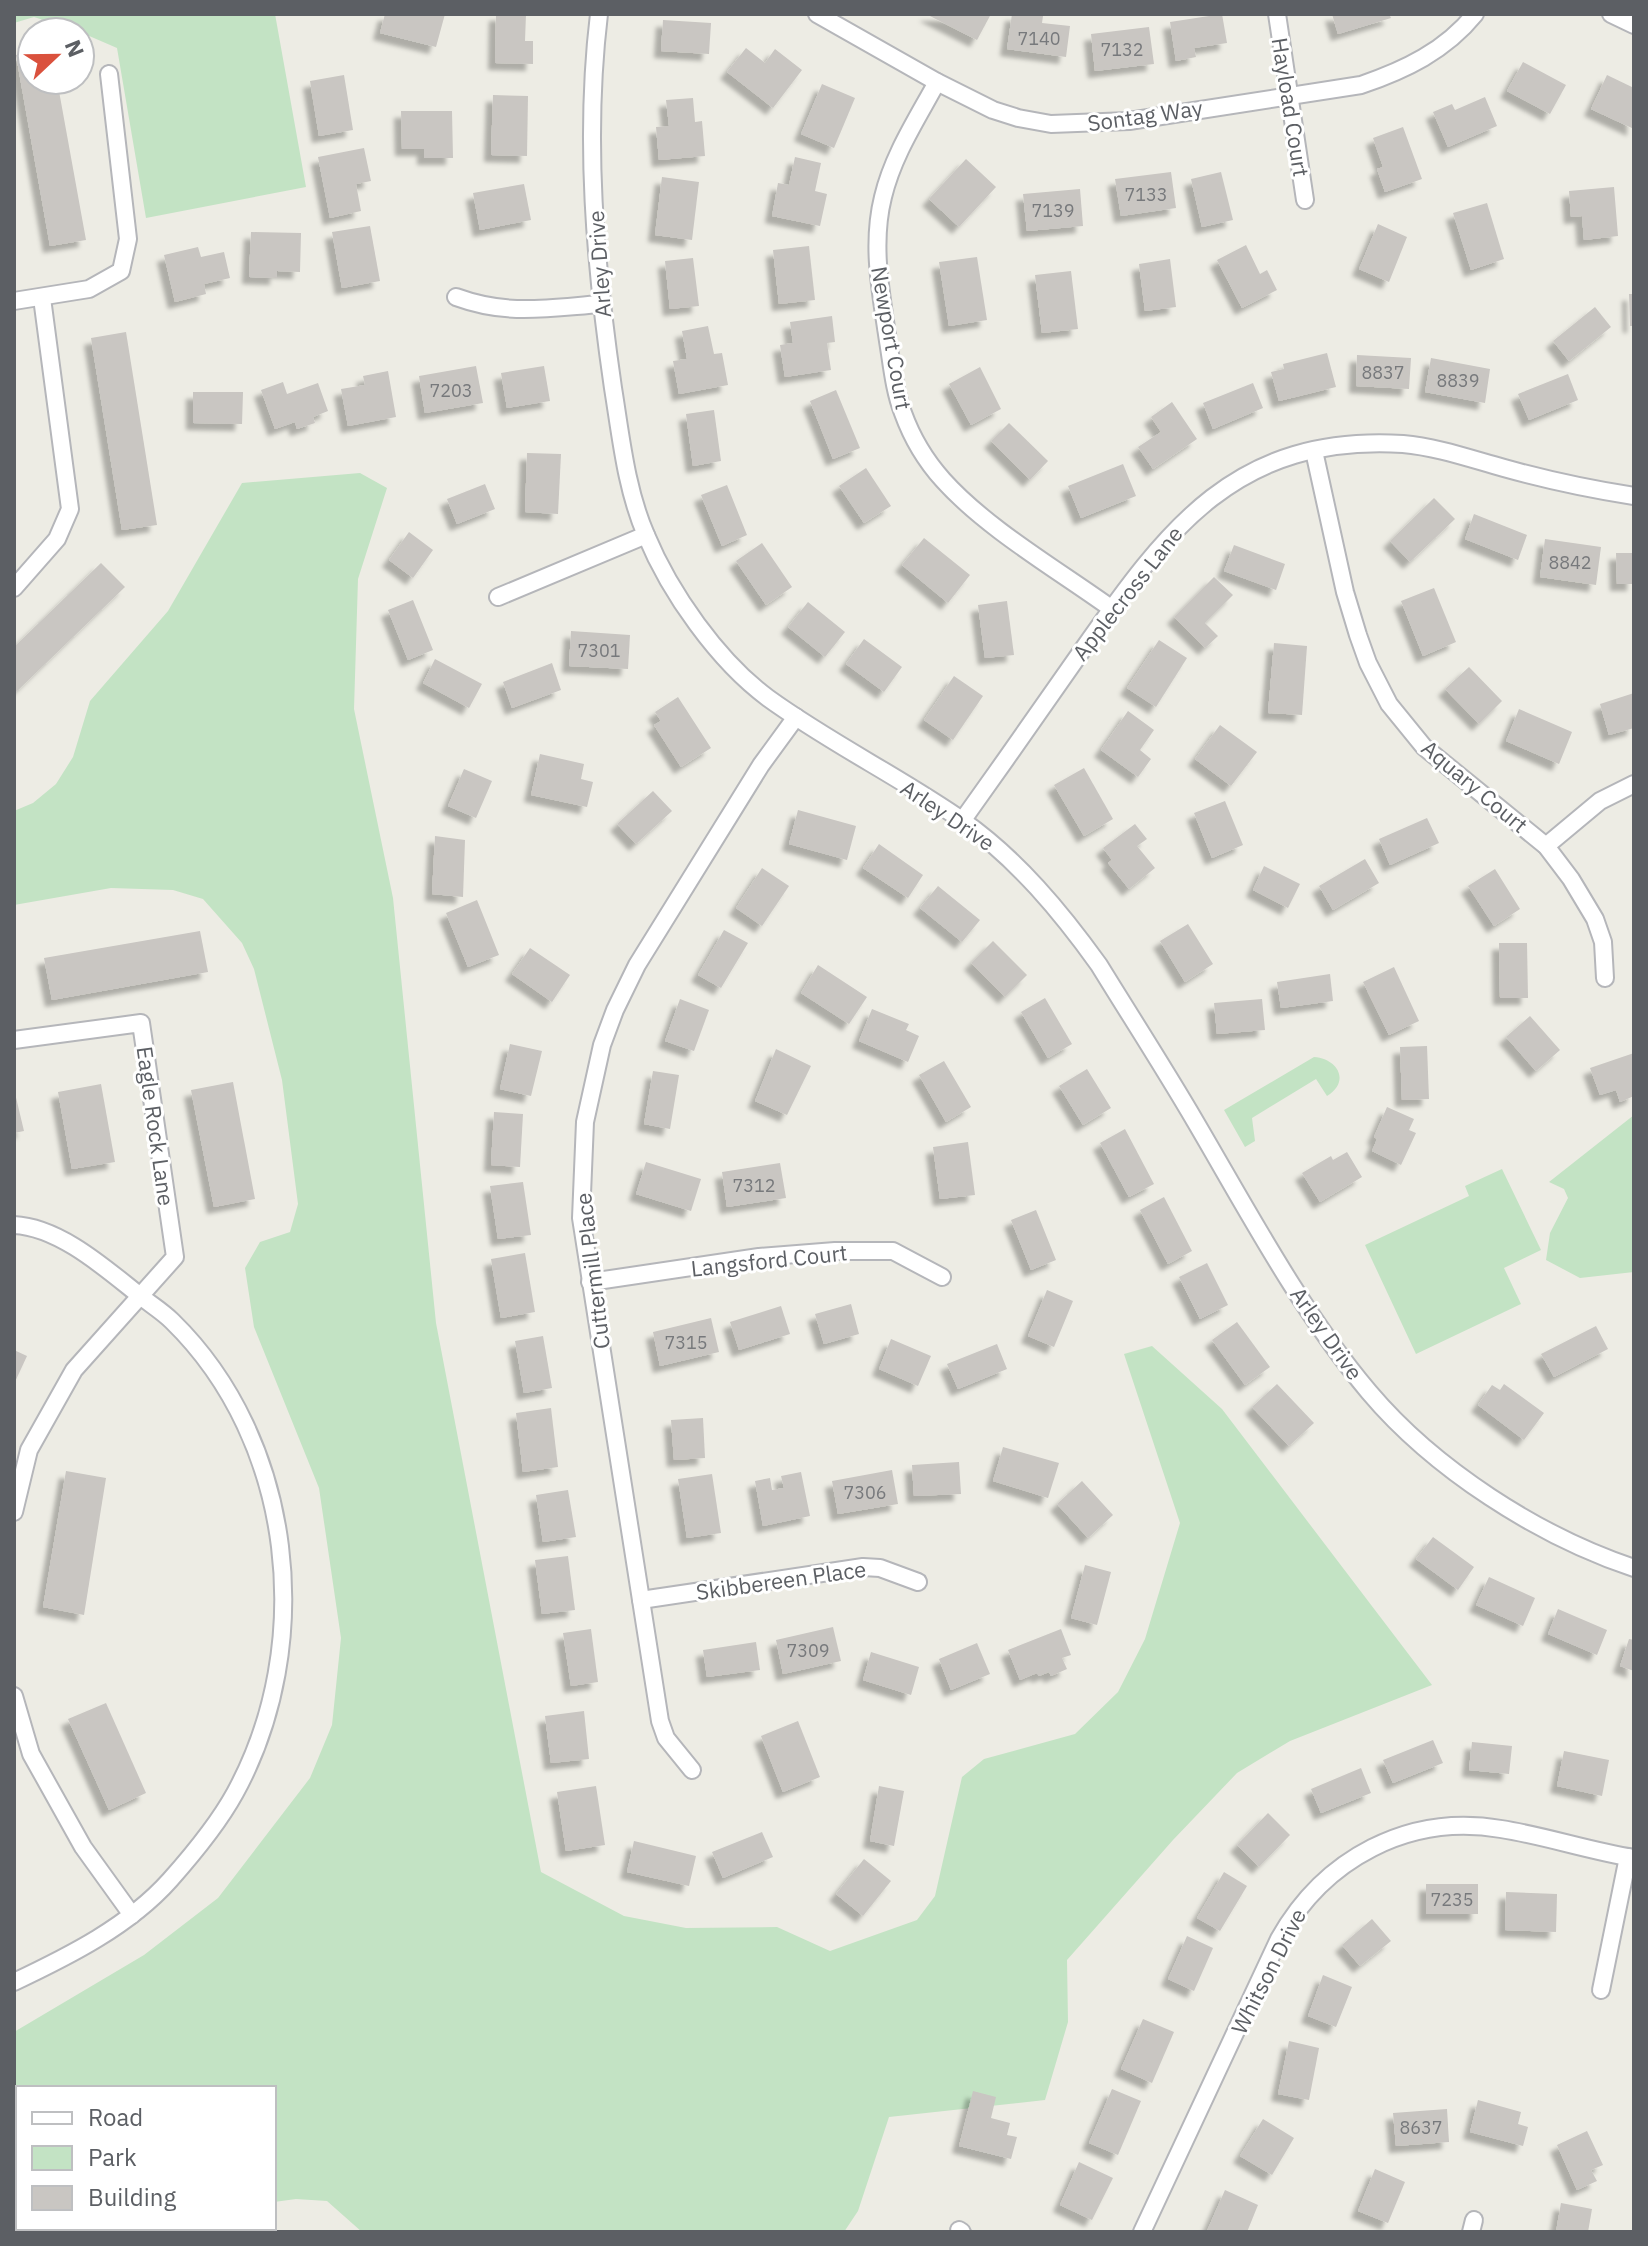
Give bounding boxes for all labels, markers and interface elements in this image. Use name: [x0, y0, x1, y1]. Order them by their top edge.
north arrow: [16, 16, 96, 96]
house number: 7140: [1017, 27, 1061, 50]
street label: Hayload Court: [1266, 35, 1316, 179]
text: N: [59, 36, 91, 61]
house number: 7132: [1100, 38, 1144, 61]
street label: Sontag Way: [1086, 93, 1204, 137]
house number: 7133: [1124, 183, 1168, 206]
house number: 7139: [1031, 199, 1075, 222]
street label: Arley Drive: [581, 209, 617, 319]
street label: Newport Court: [865, 264, 919, 412]
house number: 8837: [1361, 361, 1405, 384]
house number: 8839: [1436, 369, 1480, 392]
house number: 7203: [429, 379, 473, 402]
street label: Applecross Lane: [1065, 520, 1189, 666]
house number: 8842: [1548, 551, 1592, 574]
house number: 7301: [577, 639, 621, 662]
street label: Aquary Court: [1416, 733, 1534, 839]
street label: Arley Drive: [895, 773, 1001, 857]
street label: Eagle Rock Lane: [130, 1044, 182, 1208]
house number: 7312: [732, 1174, 776, 1197]
street label: Cuttermill Place: [568, 1191, 616, 1351]
street label: Langsford Court: [689, 1237, 849, 1283]
street label: Arley Drive: [1284, 1281, 1370, 1385]
house number: 7315: [664, 1331, 708, 1354]
house number: 7306: [843, 1481, 887, 1504]
street label: Skibbereen Place: [694, 1554, 868, 1606]
house number: 7309: [786, 1639, 830, 1662]
house number: 7235: [1430, 1888, 1474, 1911]
street label: Whitson Drive: [1224, 1903, 1312, 2039]
legend: [16, 2086, 276, 2230]
text: Road: [88, 2101, 143, 2133]
house number: 8637: [1399, 2116, 1443, 2139]
text: Park: [88, 2141, 137, 2173]
text: Building: [88, 2181, 176, 2213]

